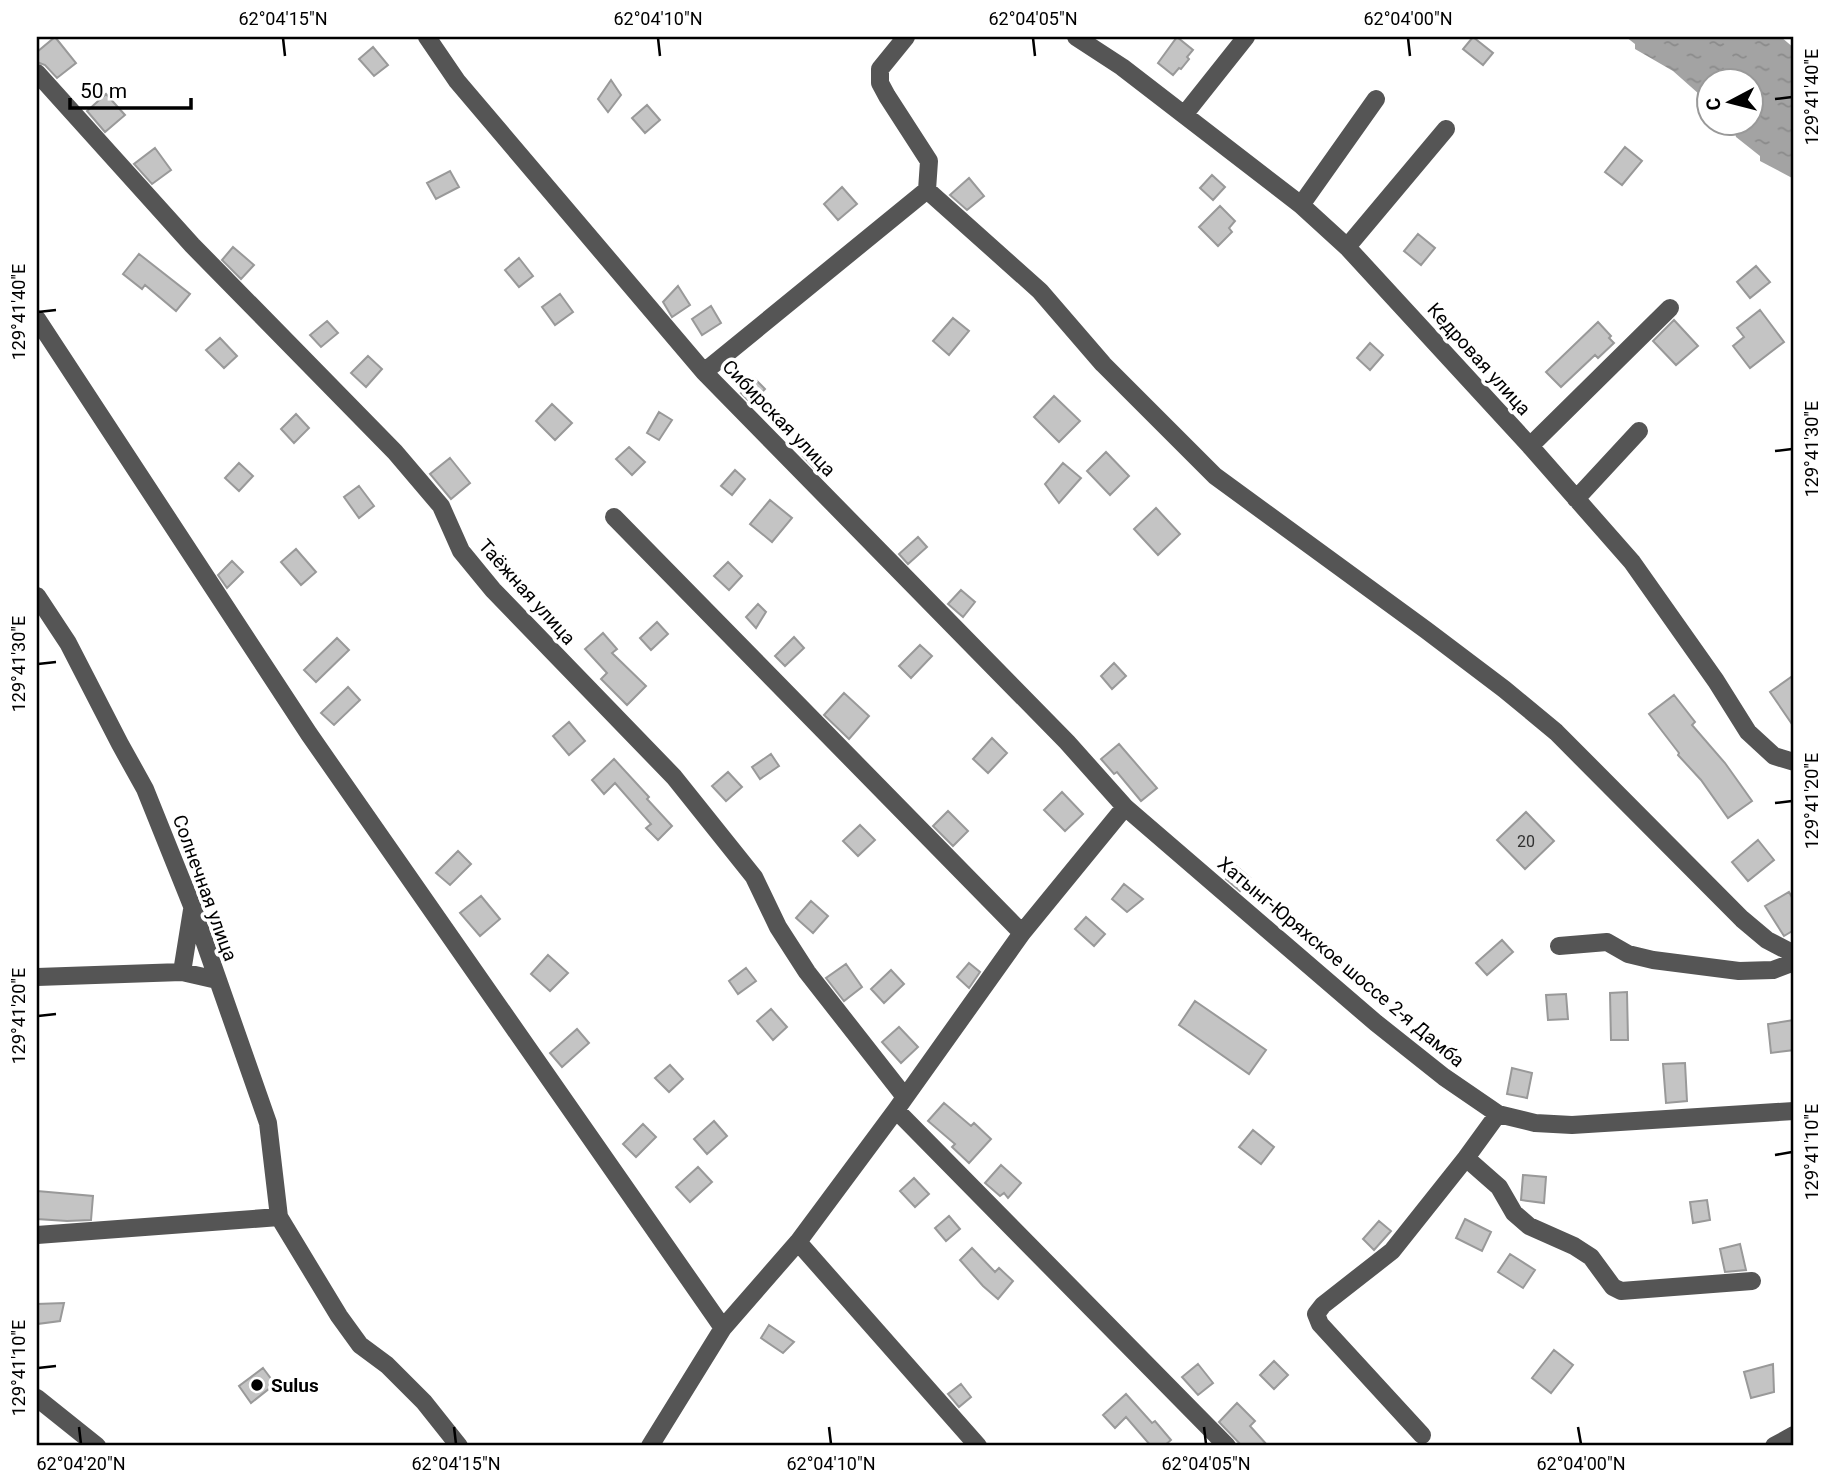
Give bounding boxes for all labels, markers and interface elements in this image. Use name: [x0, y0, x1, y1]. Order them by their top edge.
text: 62°04'15"N: [238, 8, 328, 29]
text: 62°04'10"N: [613, 8, 703, 29]
text: 62°04'05"N: [988, 8, 1078, 29]
text: 62°04'00"N: [1363, 8, 1453, 29]
text: 129°41'40"E: [1801, 49, 1822, 145]
scale bar: [70, 66, 191, 110]
north arrow: [1694, 66, 1764, 136]
text: 50 m: [80, 79, 127, 103]
text: С: [1701, 96, 1726, 112]
text: 129°41'40"E: [8, 264, 29, 360]
street label: Кедровая улица: [1422, 298, 1536, 420]
street label: Сибирская улица: [718, 355, 840, 481]
text: 129°41'30"E: [1801, 401, 1822, 497]
street label: Таёжная улица: [474, 535, 580, 649]
text: 129°41'30"E: [8, 616, 29, 712]
text: 129°41'20"E: [1801, 753, 1822, 849]
street label: Солнечная улица: [168, 812, 242, 964]
house number: 20: [1517, 832, 1535, 851]
street label: Хатынг-Юряхское шоссе 2-я Дамба: [1213, 852, 1469, 1072]
text: 129°41'20"E: [8, 968, 29, 1064]
text: 129°41'10"E: [1801, 1104, 1822, 1200]
text: 129°41'10"E: [8, 1320, 29, 1416]
place label: Sulus: [271, 1374, 319, 1397]
marker: Sulus: [249, 1377, 265, 1393]
text: 62°04'20"N: [36, 1453, 126, 1474]
text: 62°04'15"N: [411, 1453, 501, 1474]
text: 62°04'10"N: [786, 1453, 876, 1474]
text: 62°04'05"N: [1161, 1453, 1251, 1474]
text: 62°04'00"N: [1536, 1453, 1626, 1474]

